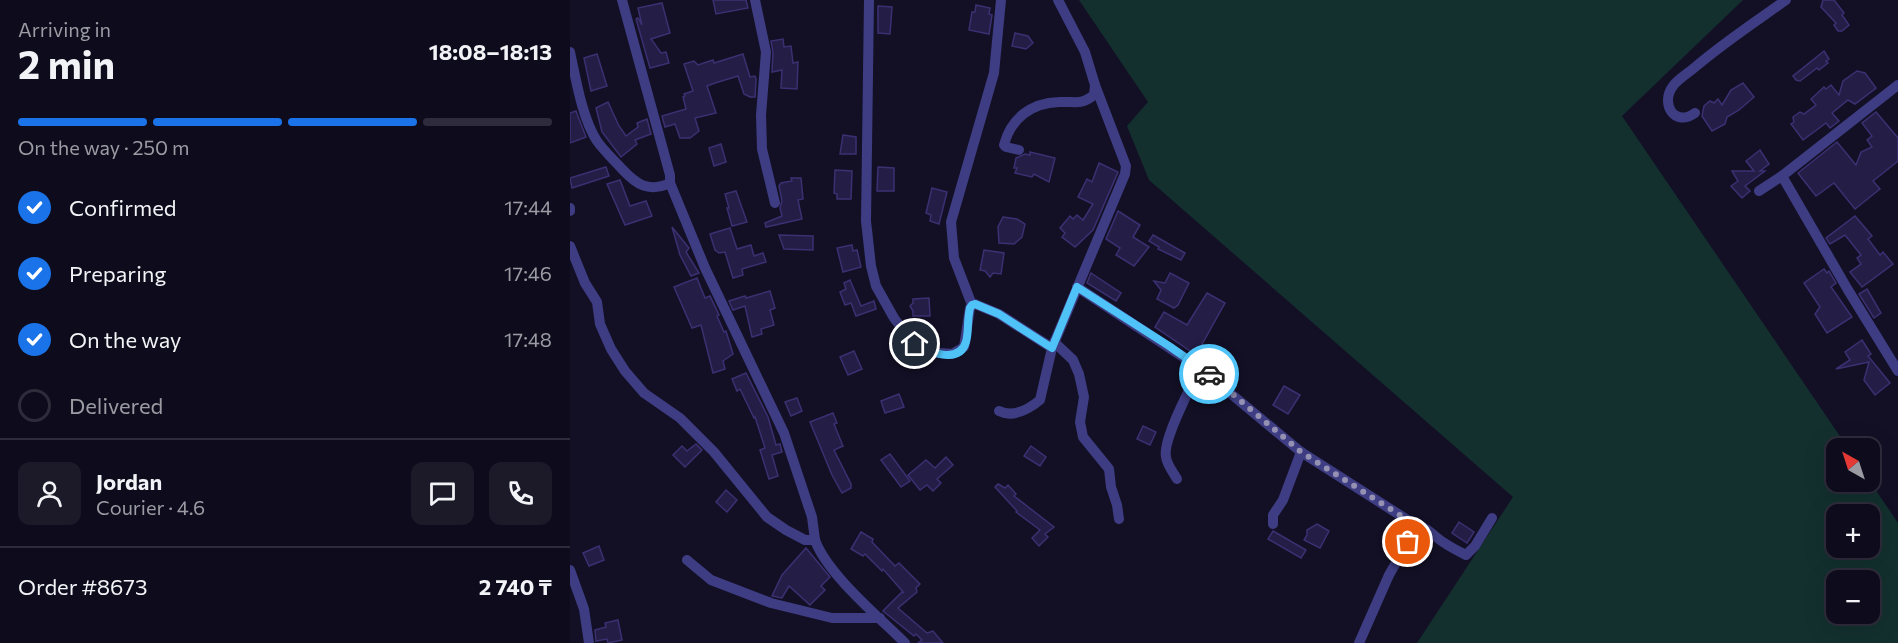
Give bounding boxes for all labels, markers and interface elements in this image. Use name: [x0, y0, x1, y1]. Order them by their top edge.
text: Arriving in: [18, 17, 111, 41]
text: 18:08–18:13: [429, 38, 552, 65]
text: 2 min: [18, 39, 115, 87]
text: On the way · 250 m: [18, 135, 189, 159]
icon: check: [18, 191, 51, 224]
text: Confirmed: [69, 194, 176, 221]
text: 17:44: [504, 195, 552, 219]
icon: check: [18, 257, 51, 290]
text: Preparing: [69, 260, 166, 287]
text: 17:46: [504, 261, 552, 285]
pin: [889, 318, 940, 369]
icon: check: [18, 323, 51, 356]
text: On the way: [69, 326, 181, 353]
text: 17:48: [504, 327, 552, 351]
icon: home: [898, 327, 931, 360]
courier: [1179, 344, 1239, 404]
icon: car: [1193, 358, 1226, 391]
text: Delivered: [69, 392, 163, 419]
north arrow: [1826, 438, 1880, 492]
map controls: [1826, 438, 1880, 624]
button: person: [18, 462, 81, 525]
button: chat: [411, 462, 474, 525]
button: phone: [489, 462, 552, 525]
text: Jordan: [96, 468, 162, 495]
text: Courier · 4.6: [96, 495, 205, 519]
button: +: [1826, 504, 1880, 558]
pin: [1382, 516, 1433, 567]
icon: bag: [1391, 525, 1424, 558]
button: −: [1826, 570, 1880, 624]
text: Order #8673: [18, 573, 148, 600]
text: 2 740 ₸: [479, 573, 552, 600]

